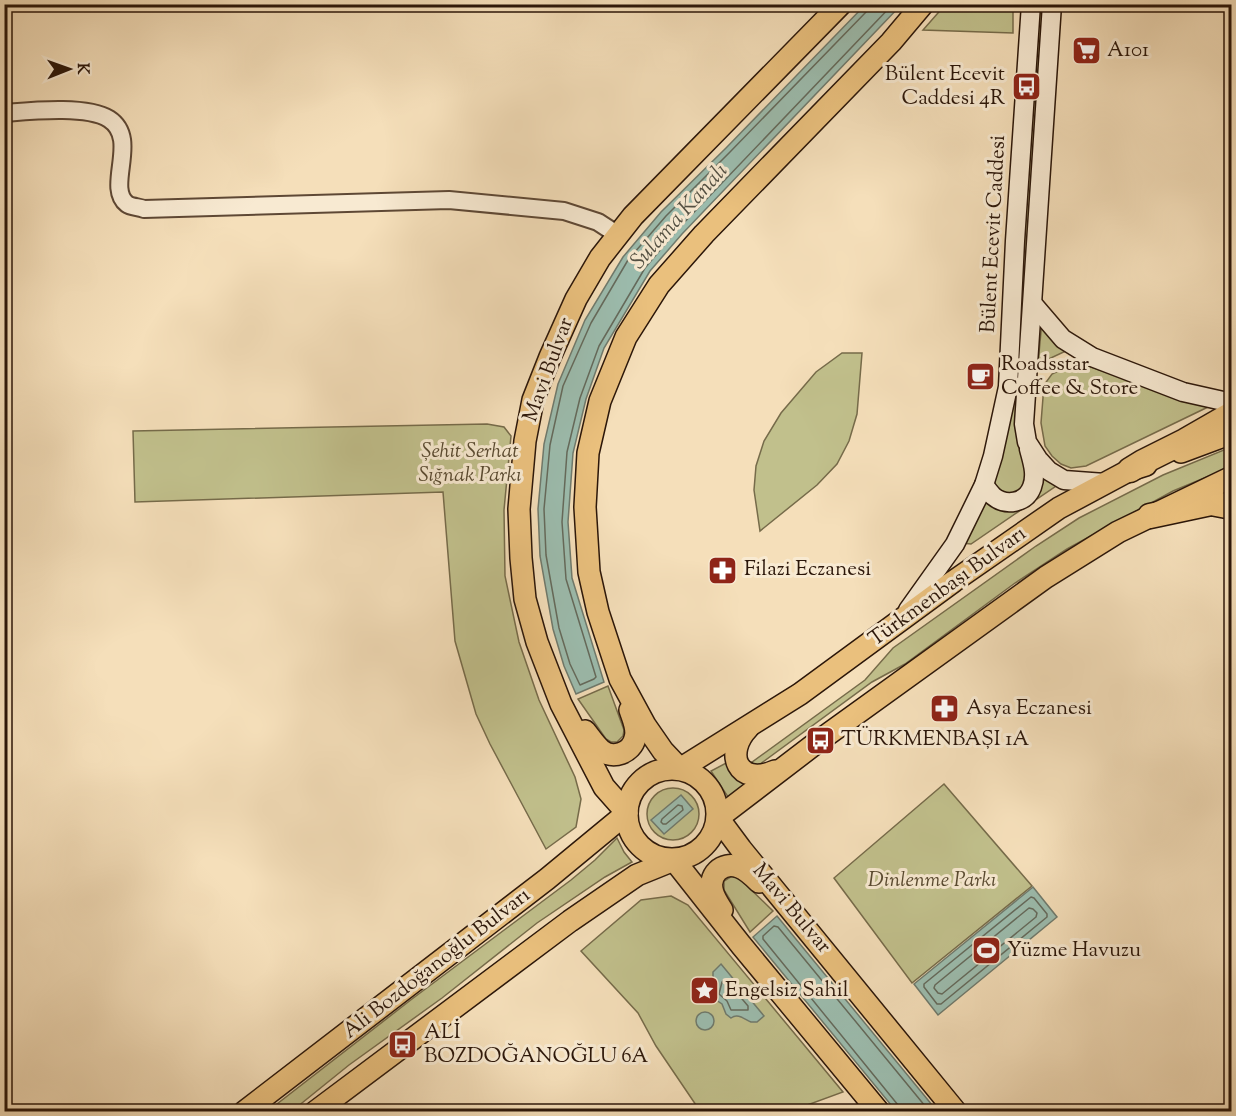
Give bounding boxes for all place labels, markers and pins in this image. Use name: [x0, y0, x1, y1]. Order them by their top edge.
supermarket icon: A101: [1070, 35, 1102, 67]
place label: A101: [1107, 36, 1149, 66]
place label: Bülent Ecevit Caddesi 4R: [885, 60, 1005, 114]
bus stop icon: Bülent Ecevit Caddesi 4R: [1010, 71, 1042, 103]
place label: Roadsstar Coffee & Store: [1001, 350, 1138, 404]
cafe icon: Roadsstar Coffee & Store: [964, 361, 996, 393]
pharmacy icon: Filazi Eczanesi: [707, 554, 739, 586]
place label: Filazi Eczanesi: [744, 555, 871, 585]
pharmacy icon: Asya Eczanesi: [929, 693, 961, 725]
place label: Asya Eczanesi: [966, 694, 1092, 724]
bus stop icon: TÜRKMENBAŞI 1A: [804, 724, 836, 756]
place label: TÜRKMENBAŞI 1A: [841, 725, 1029, 755]
sports icon: Yüzme Havuzu: [970, 935, 1002, 967]
place label: Yüzme Havuzu: [1007, 936, 1141, 966]
place icon: Engelsiz Sahil: [688, 975, 720, 1007]
place label: Engelsiz Sahil: [725, 976, 849, 1006]
place label: ALİ BOZDOĞANOĞLU 6A: [424, 1018, 648, 1072]
bus stop icon: ALİ BOZDOĞANOĞLU 6A: [387, 1029, 419, 1061]

